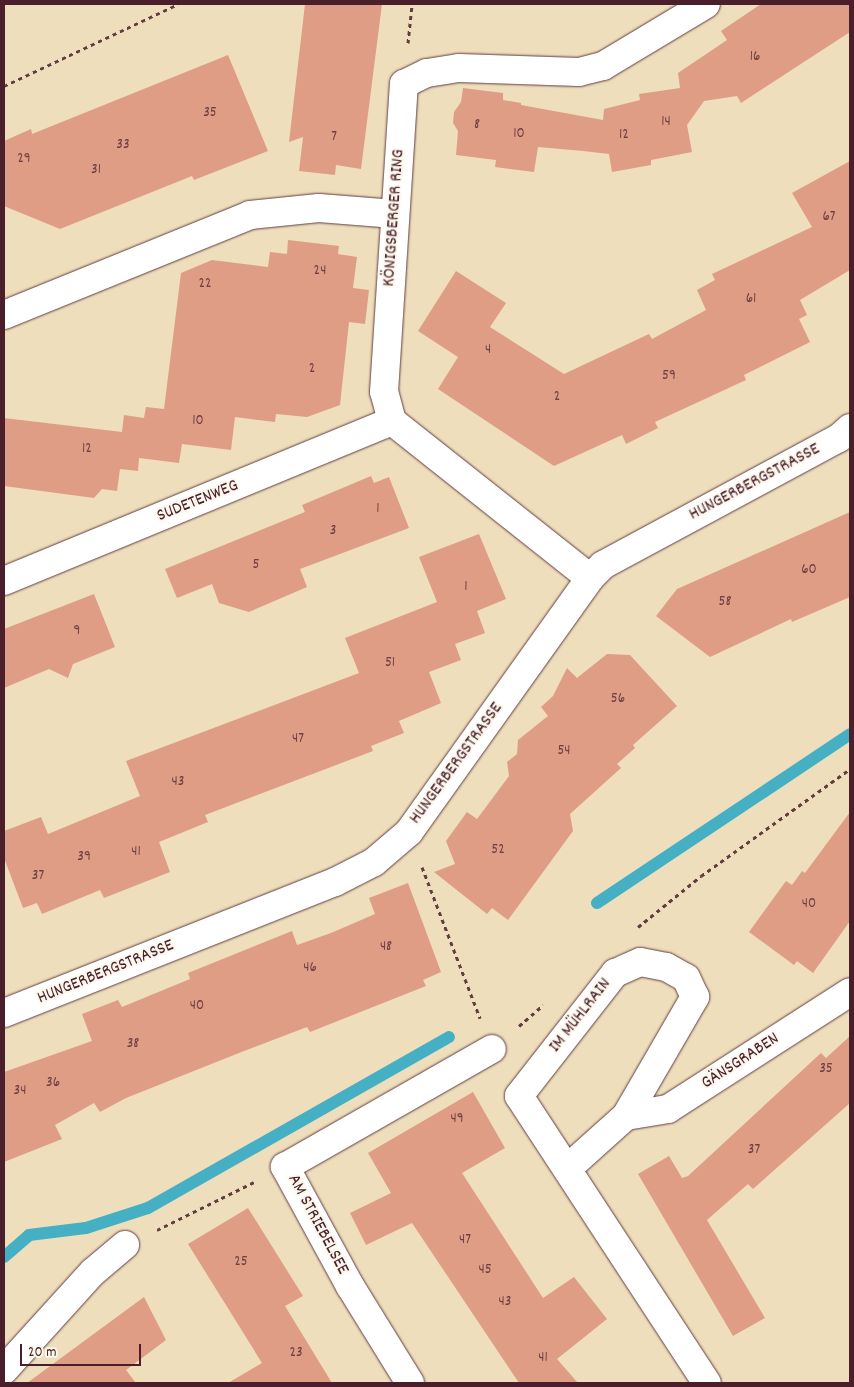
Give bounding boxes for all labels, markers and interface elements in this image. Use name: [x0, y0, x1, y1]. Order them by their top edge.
house number: 16: [750, 49, 760, 67]
house number: 35: [203, 105, 217, 123]
house number: 14: [661, 114, 671, 132]
house number: 8: [474, 117, 480, 135]
house number: 10: [513, 126, 525, 144]
house number: 12: [619, 127, 629, 145]
house number: 7: [331, 129, 337, 147]
house number: 33: [116, 137, 130, 155]
street label: KÖNIGSBERGER RING: [379, 149, 411, 287]
house number: 29: [17, 151, 31, 169]
house number: 31: [91, 162, 101, 180]
house number: 67: [822, 209, 836, 227]
house number: 24: [314, 263, 326, 281]
house number: 22: [198, 276, 212, 294]
house number: 61: [746, 291, 756, 309]
house number: 4: [485, 342, 491, 360]
house number: 2: [309, 361, 315, 379]
house number: 59: [662, 368, 676, 386]
house number: 2: [554, 389, 560, 407]
house number: 10: [192, 413, 204, 431]
street label: HUNGERBERGSTRASSE: [686, 439, 824, 527]
house number: 12: [82, 441, 92, 459]
street label: SUDETENWEG: [154, 476, 242, 528]
house number: 1: [376, 501, 380, 519]
house number: 3: [330, 523, 336, 541]
house number: 5: [253, 557, 259, 575]
house number: 60: [801, 562, 817, 580]
house number: 1: [464, 579, 468, 597]
house number: 58: [719, 594, 731, 612]
house number: 9: [74, 623, 80, 641]
house number: 51: [385, 655, 395, 673]
house number: 56: [611, 691, 625, 709]
street label: HUNGERBERGSTRASSE: [406, 699, 508, 829]
house number: 47: [292, 731, 304, 749]
house number: 54: [557, 743, 571, 761]
house number: 43: [172, 774, 184, 792]
house number: 52: [491, 842, 505, 860]
house number: 41: [131, 844, 141, 862]
house number: 39: [77, 849, 91, 867]
house number: 37: [32, 868, 44, 886]
house number: 40: [802, 896, 816, 914]
street label: HUNGERBERGSTRASSE: [35, 936, 177, 1010]
house number: 48: [380, 939, 392, 957]
house number: 46: [303, 960, 317, 978]
street label: IM MÜHLRAIN: [545, 974, 617, 1058]
house number: 40: [190, 998, 204, 1016]
street label: GÄNSGRABEN: [698, 1029, 784, 1095]
house number: 38: [127, 1036, 139, 1054]
house number: 35: [819, 1061, 833, 1079]
house number: 36: [46, 1075, 60, 1093]
house number: 34: [14, 1083, 26, 1101]
house number: 49: [450, 1111, 464, 1129]
house number: 37: [748, 1142, 760, 1160]
street label: AM STRIEBELSEE: [282, 1171, 352, 1279]
house number: 47: [459, 1232, 471, 1250]
house number: 25: [234, 1254, 248, 1272]
house number: 45: [478, 1262, 492, 1280]
house number: 43: [499, 1294, 511, 1312]
scale bar: [22, 1334, 144, 1366]
text: 20 m: [28, 1342, 56, 1364]
house number: 23: [289, 1345, 303, 1363]
house number: 41: [538, 1350, 548, 1368]

